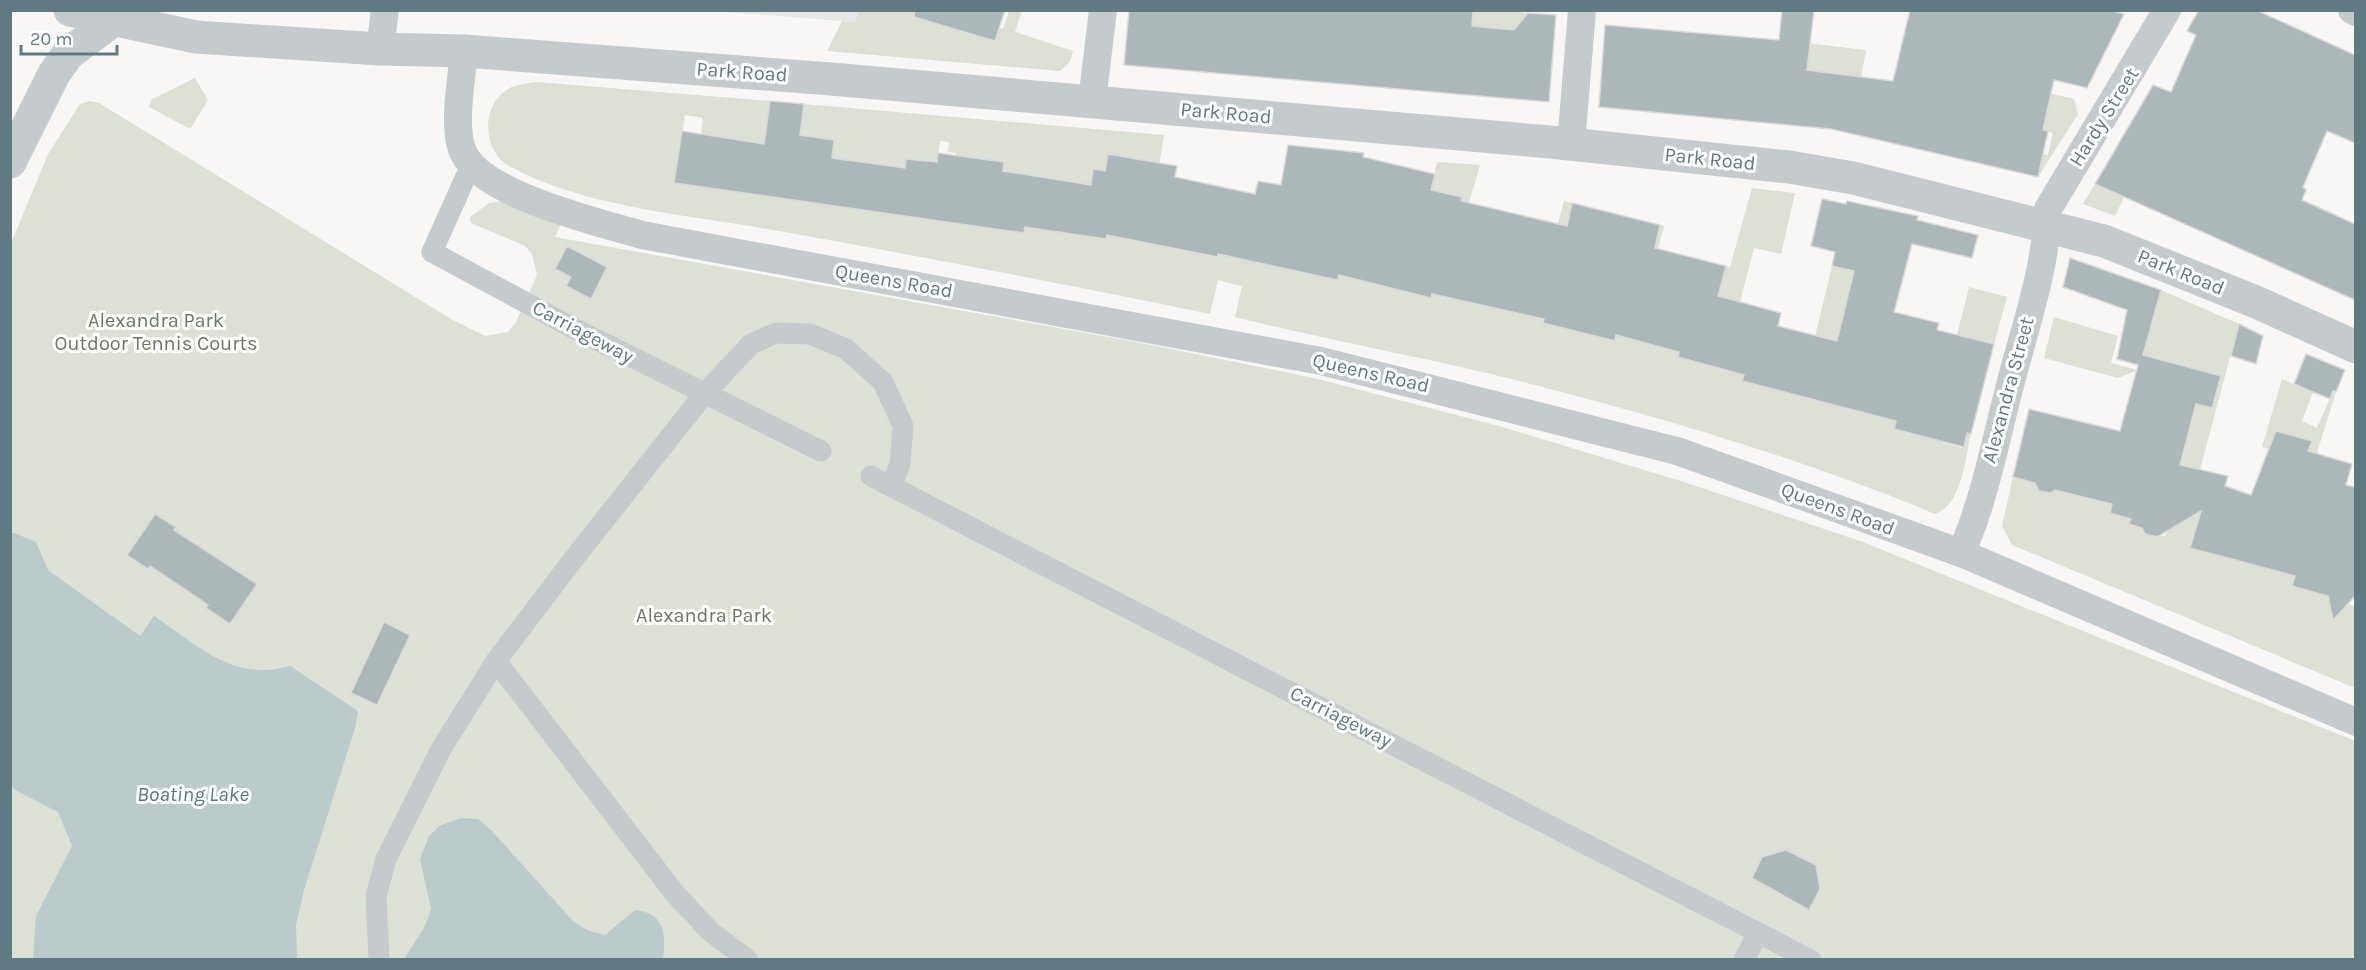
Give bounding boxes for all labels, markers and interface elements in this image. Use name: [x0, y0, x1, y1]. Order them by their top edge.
scale bar: [21, 18, 117, 56]
text: 20 m: [30, 28, 72, 50]
street label: Park Road: [696, 57, 788, 87]
street label: Hardy Street: [2064, 63, 2144, 171]
street label: Park Road: [1179, 98, 1273, 128]
street label: Park Road: [1663, 143, 1757, 175]
street label: Park Road: [2134, 244, 2228, 300]
street label: Queens Road: [833, 259, 955, 303]
street label: Carriageway: [529, 296, 637, 368]
park label: Alexandra Park Outdoor Tennis Courts: [55, 309, 257, 355]
street label: Alexandra Street: [1977, 314, 2039, 466]
street label: Queens Road: [1310, 348, 1432, 398]
street label: Queens Road: [1778, 478, 1898, 540]
park label: Alexandra Park: [636, 604, 772, 627]
street label: Carriageway: [1286, 682, 1396, 752]
water label: Boating Lake: [137, 782, 249, 806]

